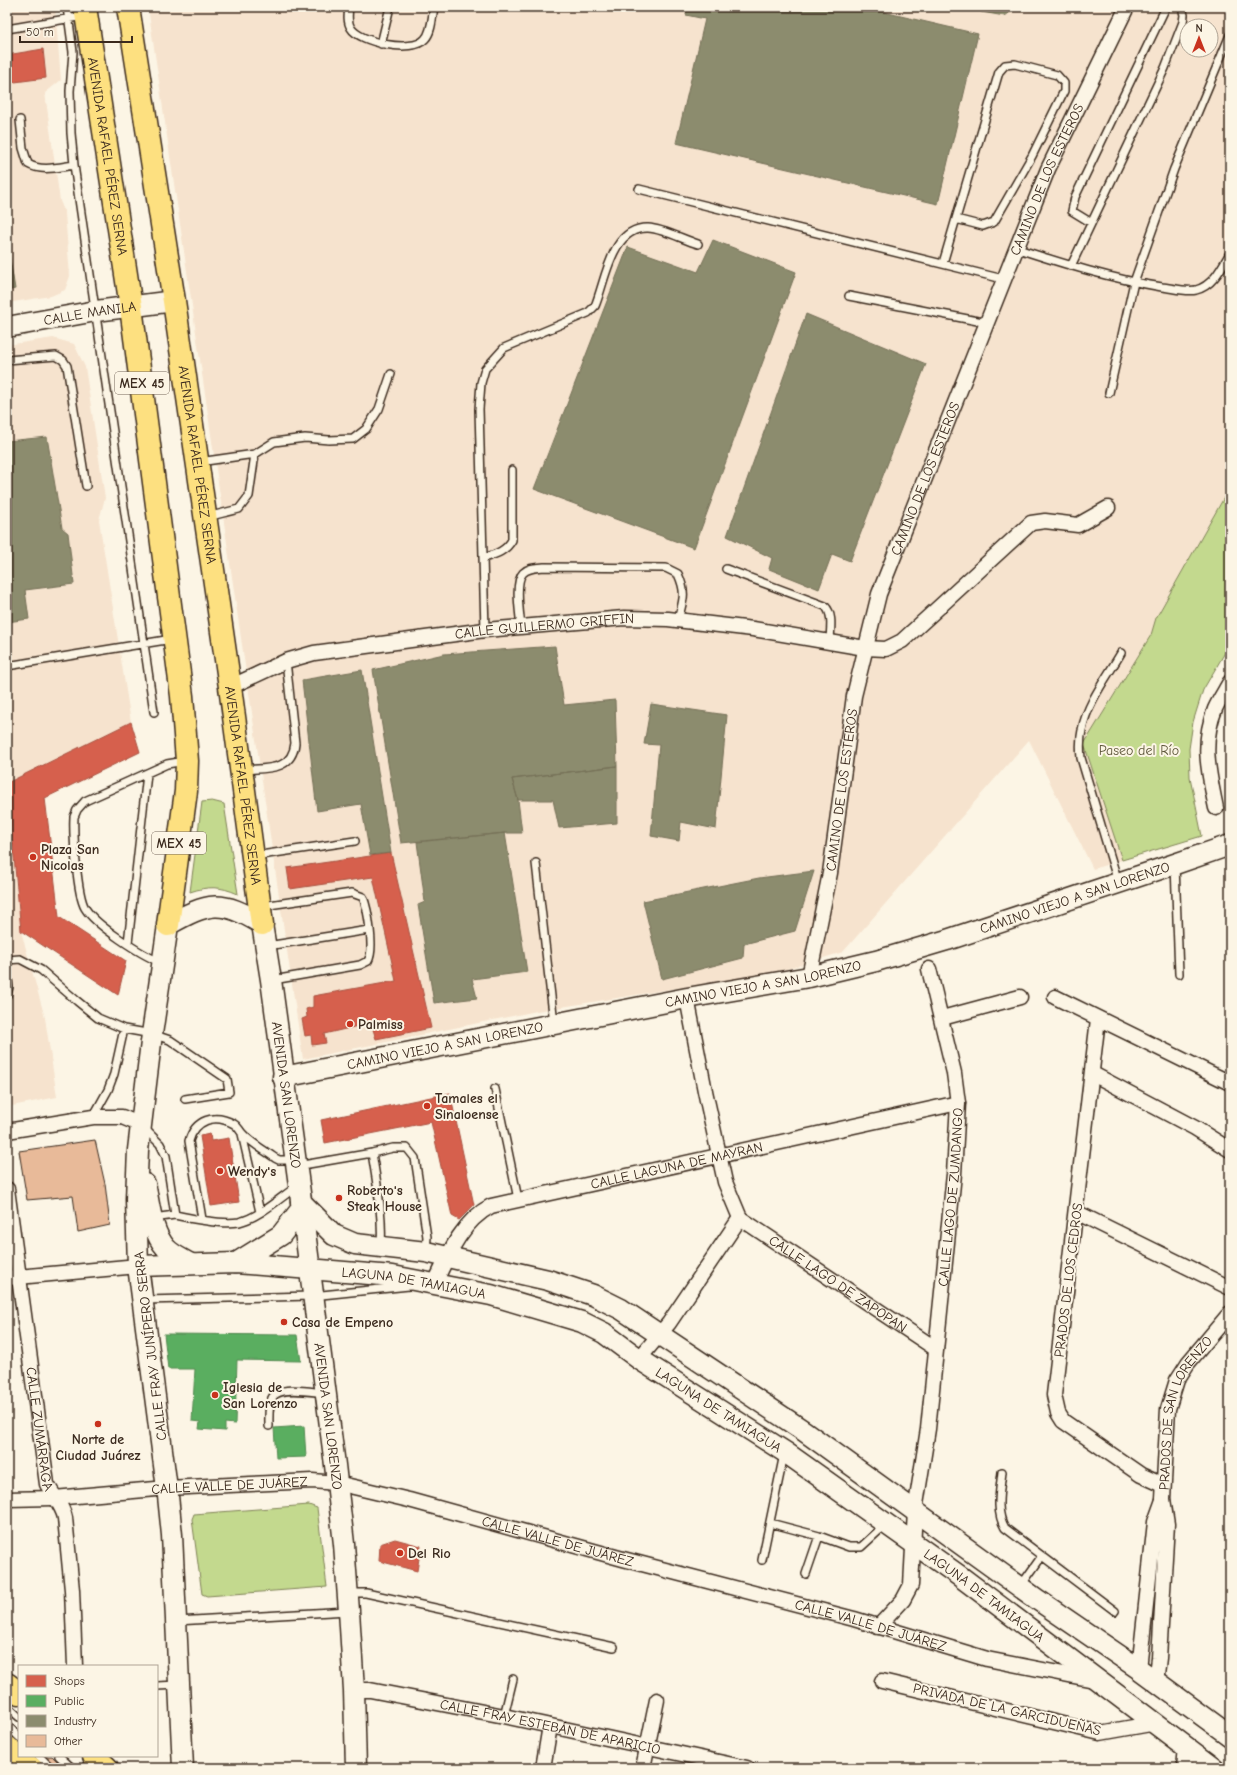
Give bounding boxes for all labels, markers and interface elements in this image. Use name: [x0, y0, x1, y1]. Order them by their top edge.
scale bar: [20, 18, 132, 44]
north arrow: [1179, 18, 1219, 58]
text: N: [1195, 22, 1203, 35]
text: 50 m: [26, 25, 54, 39]
street label: AVENIDA RAFAEL PÉREZ SERNA: [84, 56, 131, 257]
street label: CAMINO DE LOS ESTEROS: [1007, 101, 1088, 258]
street label: CALLE MANILA: [42, 298, 137, 329]
street label: AVENIDA RAFAEL PÉREZ SERNA: [174, 364, 220, 565]
road number: MEX 45: [115, 372, 169, 394]
street label: CAMINO DE LOS ESTEROS: [887, 399, 964, 558]
street label: CALLE GUILLERMO GRIFFIN: [454, 610, 634, 643]
street label: AVENIDA RAFAEL PÉREZ SERNA: [221, 685, 265, 886]
street label: CAMINO DE LOS ESTEROS: [822, 707, 861, 872]
park label: Paseo del Río: [1099, 742, 1179, 759]
road number: MEX 45: [152, 832, 206, 854]
place label: Plaza San Nicolas: [41, 841, 99, 874]
marker: Plaza San Nicolas: [28, 852, 38, 862]
street label: CAMINO VIEJO A SAN LORENZO: [978, 858, 1172, 938]
street label: CAMINO VIEJO A SAN LORENZO: [663, 957, 863, 1011]
place label: Palmiss: [358, 1016, 403, 1033]
street label: CAMINO VIEJO A SAN LORENZO: [346, 1018, 545, 1073]
marker: Palmiss: [345, 1019, 355, 1029]
street label: AVENIDA SAN LORENZO: [268, 1021, 305, 1170]
place label: Tamales el Sinaloense: [435, 1090, 499, 1123]
marker: Tamales el Sinaloense: [422, 1101, 432, 1111]
street label: CALLE LAGO DE ZUMDANGO: [935, 1107, 967, 1287]
street label: CALLE LAGUNA DE MAYRAN: [589, 1138, 764, 1193]
place label: Wendy's: [228, 1163, 276, 1180]
marker: Wendy's: [215, 1166, 225, 1176]
place label: Roberto's Steak House: [347, 1182, 422, 1215]
marker: Roberto's Steak House: [334, 1193, 344, 1203]
street label: PRADOS DE LOS CEDROS: [1051, 1202, 1086, 1358]
street label: CALLE LAGO DE ZAPOPAN: [766, 1232, 910, 1336]
street label: CALLE FRAY JUNÍPERO SERRA: [130, 1250, 171, 1442]
street label: LAGUNA DE TAMIAGUA: [341, 1264, 487, 1303]
place label: Casa de Empeno: [292, 1314, 393, 1331]
marker: Casa de Empeno: [279, 1317, 289, 1327]
street label: PRADOS DE SAN LORENZO: [1156, 1333, 1216, 1491]
street label: AVENIDA SAN LORENZO: [310, 1342, 346, 1491]
street label: LAGUNA DE TAMIAGUA: [652, 1364, 785, 1457]
street label: CALLE ZUMÁRRAGA: [22, 1366, 57, 1494]
place label: Iglesia de San Lorenzo: [223, 1379, 297, 1412]
marker: Iglesia de San Lorenzo: [210, 1390, 220, 1400]
marker: Norte de Ciudad Juárez: [93, 1419, 103, 1429]
place label: Norte de Ciudad Juárez: [56, 1431, 140, 1464]
street label: CALLE VALLE DE JUÁREZ: [151, 1473, 308, 1498]
street label: CALLE VALLE DE JUÁREZ: [480, 1512, 635, 1570]
place label: Del Rio: [408, 1545, 451, 1562]
street label: LAGUNA DE TAMIAGUA: [920, 1545, 1048, 1646]
marker: Del Rio: [395, 1548, 405, 1558]
street label: CALLE VALLE DE JUÁREZ: [793, 1596, 948, 1655]
legend: [18, 1665, 158, 1757]
text: Shops: [54, 1674, 85, 1688]
street label: PRIVADA DE LA GARCIDUEÑAS: [911, 1680, 1103, 1739]
text: Public: [54, 1694, 85, 1708]
street label: CALLE FRAY ESTEBÁN DE APARICIO: [438, 1696, 662, 1758]
text: Industry: [54, 1714, 97, 1728]
text: Other: [54, 1734, 83, 1748]

